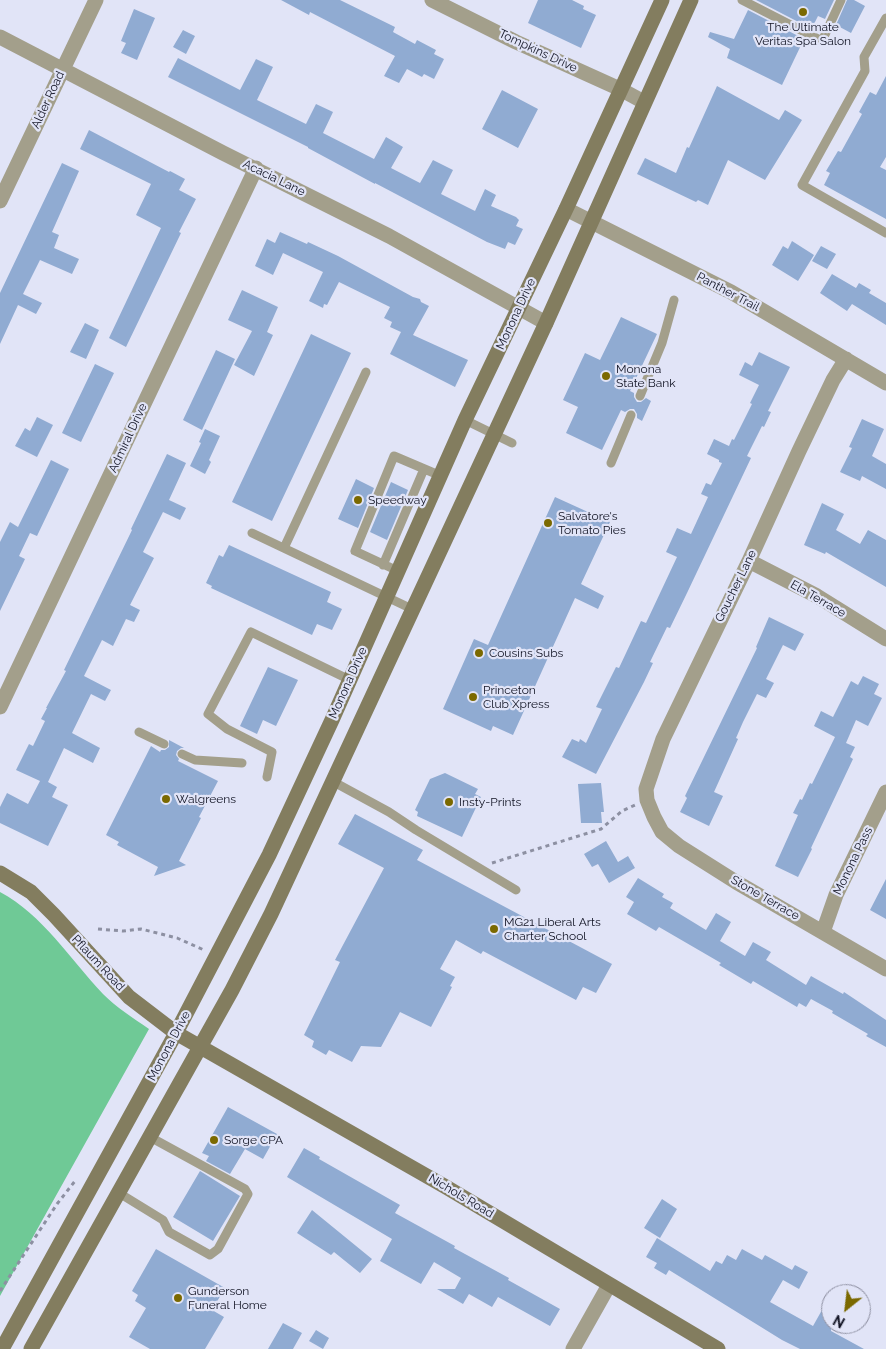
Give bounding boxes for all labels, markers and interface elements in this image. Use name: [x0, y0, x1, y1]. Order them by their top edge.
marker: The Ultimate Veritas Spa Salon: [797, 6, 809, 18]
place label: The Ultimate Veritas Spa Salon: [755, 20, 851, 48]
street label: Tompkins Drive: [496, 27, 580, 75]
street label: Alder Road: [28, 69, 68, 131]
street label: Acacia Lane: [241, 157, 307, 199]
street label: Panther Trail: [694, 269, 762, 315]
street label: Monona Drive: [493, 276, 539, 352]
place label: Monona State Bank: [616, 362, 676, 390]
marker: Monona State Bank: [600, 370, 612, 382]
street label: Admiral Drive: [106, 401, 150, 475]
place label: Speedway: [368, 493, 427, 507]
marker: Speedway: [352, 494, 364, 506]
place label: Salvatore's Tomato Pies: [558, 509, 626, 537]
marker: Salvatore's Tomato Pies: [542, 517, 554, 529]
street label: Goucher Lane: [712, 548, 760, 624]
street label: Ela Terrace: [788, 577, 848, 621]
street label: Monona Drive: [326, 645, 370, 721]
place label: Cousins Subs: [489, 646, 563, 660]
marker: Cousins Subs: [473, 647, 485, 659]
place label: Princeton Club Xpress: [483, 683, 550, 711]
marker: Princeton Club Xpress: [467, 691, 479, 703]
place label: Walgreens: [176, 792, 236, 806]
marker: Walgreens: [160, 793, 172, 805]
place label: Insty-Prints: [459, 795, 521, 809]
marker: Insty-Prints: [443, 796, 455, 808]
street label: Monona Pass: [830, 825, 876, 897]
street label: Stone Terrace: [728, 873, 802, 923]
place label: MG21 Liberal Arts Charter School: [504, 915, 601, 943]
marker: MG21 Liberal Arts Charter School: [488, 923, 500, 935]
street label: Pflaum Road: [69, 932, 127, 994]
street label: Monona Drive: [145, 1009, 193, 1083]
place label: Sorge CPA: [224, 1133, 283, 1147]
marker: Sorge CPA: [208, 1134, 220, 1146]
street label: Nichols Road: [426, 1171, 496, 1221]
place label: Gunderson Funeral Home: [188, 1284, 267, 1312]
north arrow: [821, 1284, 871, 1334]
marker: Gunderson Funeral Home: [172, 1292, 184, 1304]
text: N: [831, 1312, 848, 1331]

